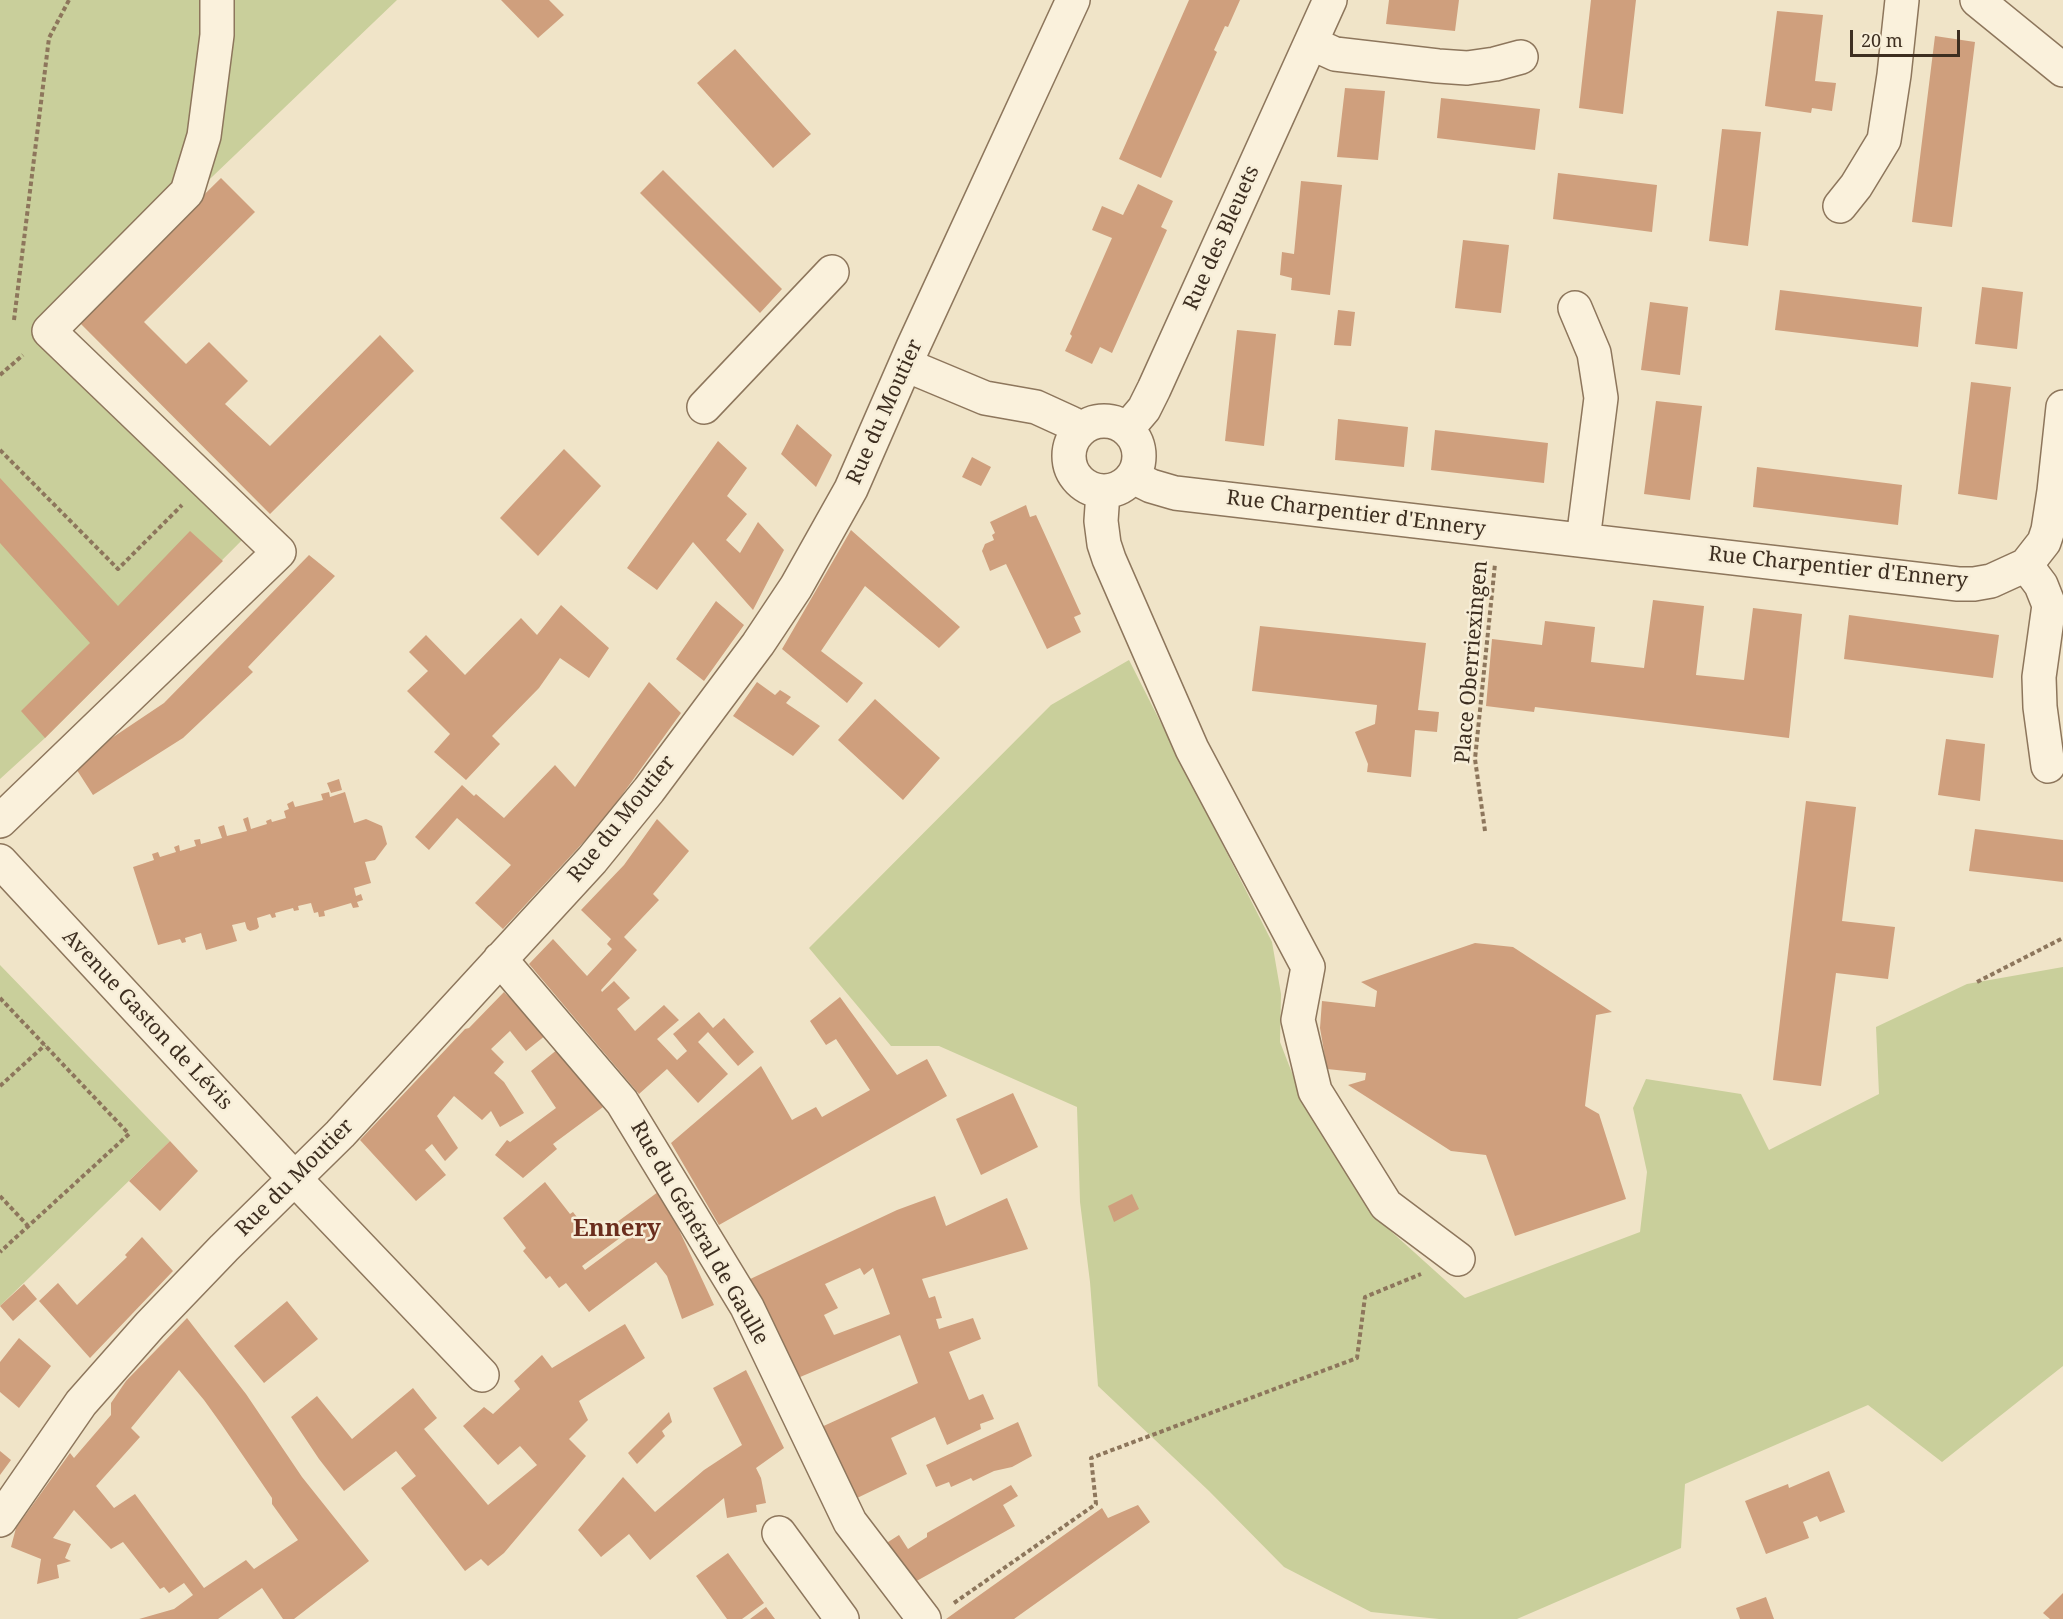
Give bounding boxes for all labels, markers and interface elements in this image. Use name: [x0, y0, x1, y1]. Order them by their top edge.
scale bar: [1853, 18, 1962, 56]
text: 20 m: [1861, 28, 1903, 52]
street label: Rue des Bleuets: [1179, 162, 1265, 314]
street label: Rue du Moutier: [842, 336, 928, 488]
street label: Rue Charpentier d'Ennery: [1225, 486, 1487, 542]
street label: Rue Charpentier d'Ennery: [1707, 542, 1969, 594]
street label: Place Oberriexingen: [1451, 559, 1493, 765]
street label: Rue du Moutier: [563, 750, 681, 888]
street label: Avenue Gaston de Lévis: [57, 925, 237, 1115]
street label: Rue du Moutier: [231, 1114, 359, 1242]
street label: Rue du Général de Gaulle: [625, 1117, 773, 1349]
district label: Ennery: [573, 1215, 661, 1243]

